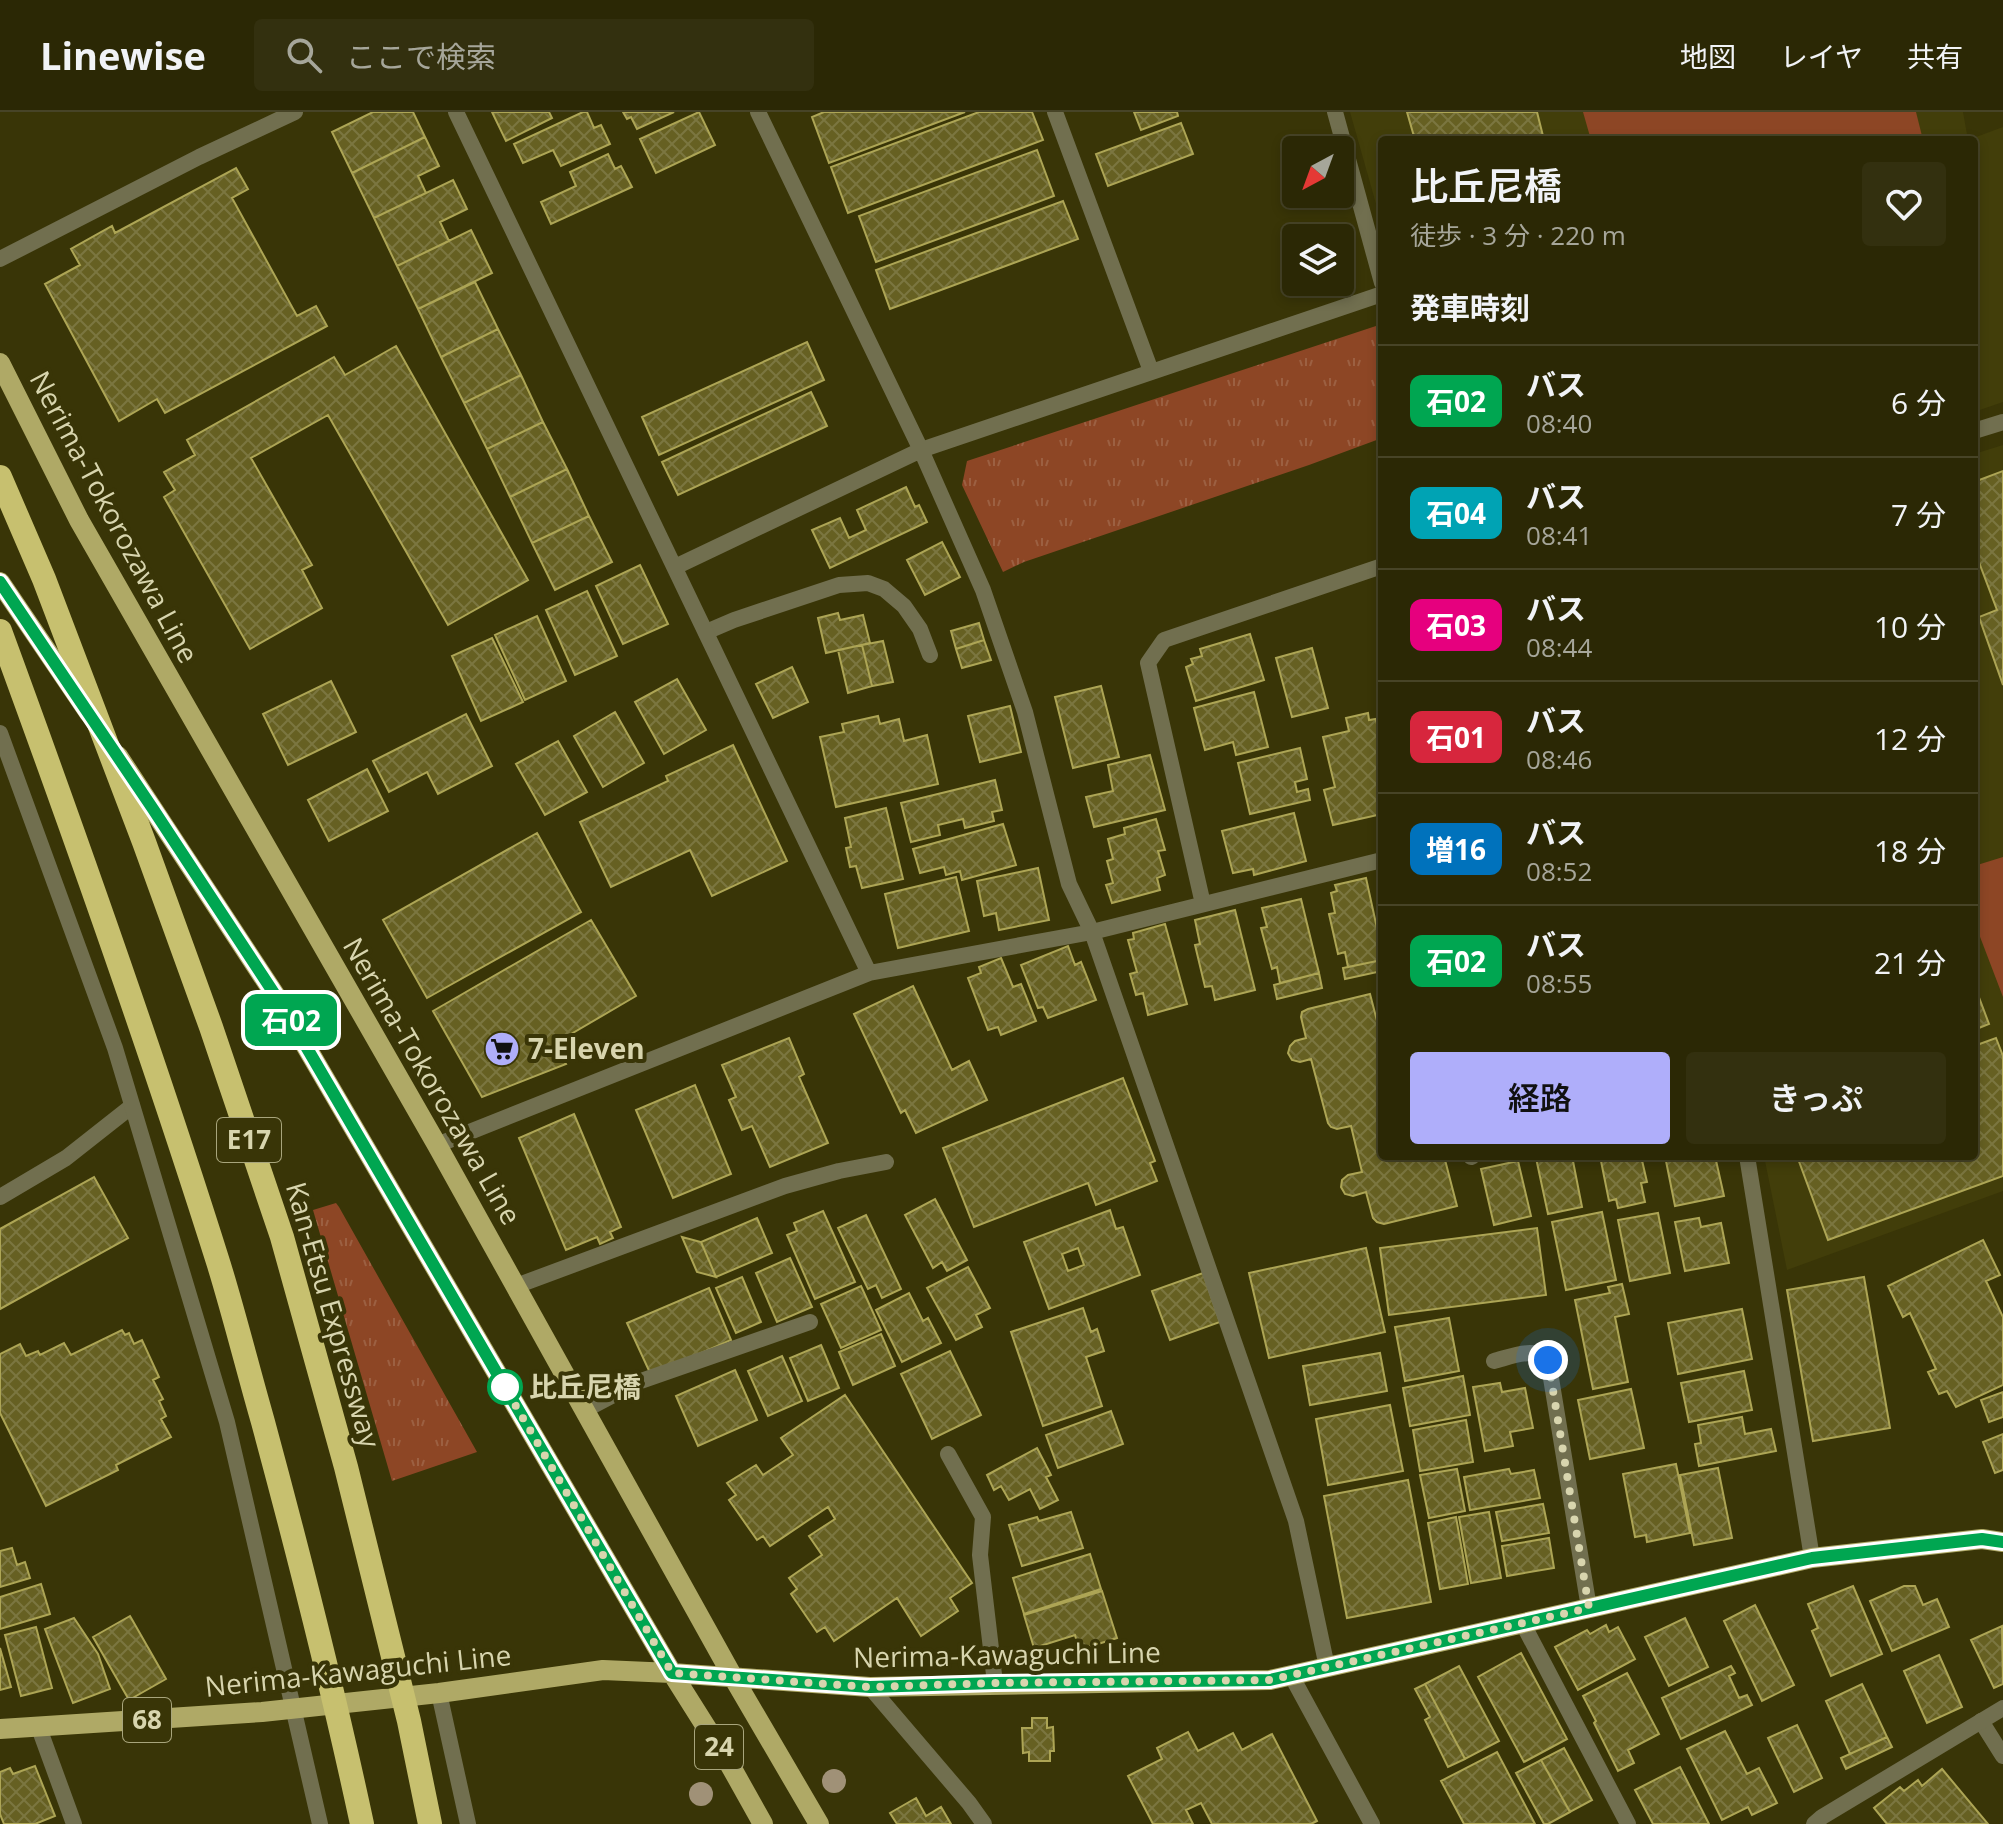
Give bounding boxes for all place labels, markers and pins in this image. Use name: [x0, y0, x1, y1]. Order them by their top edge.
place label: 7-Eleven: [528, 1029, 645, 1067]
supermarket icon: 7-Eleven: [483, 1030, 521, 1068]
place label: 比丘尼橋: [529, 1367, 641, 1405]
marker: 比丘尼橋: [488, 1370, 522, 1404]

